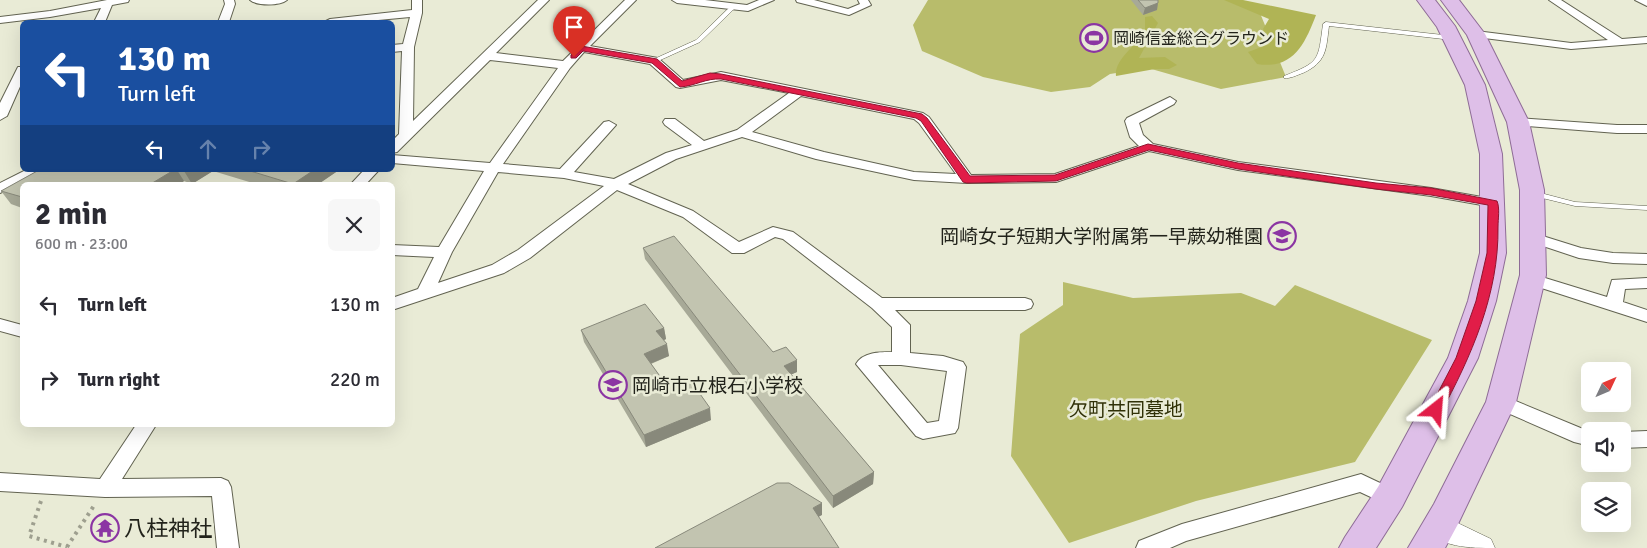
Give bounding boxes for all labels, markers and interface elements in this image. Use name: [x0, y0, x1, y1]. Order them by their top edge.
pin: [553, 6, 595, 57]
icon: arrive: [560, 13, 588, 41]
sports icon: 岡崎信金総合グラウンド: [1079, 23, 1109, 53]
place label: 岡崎信金総合グラウンド: [1113, 29, 1289, 49]
text: 130 m: [118, 37, 211, 80]
icon: left: [35, 40, 100, 105]
text: Turn left: [118, 80, 196, 107]
icon: left: [141, 135, 169, 163]
icon: ahead: [194, 135, 222, 163]
icon: right: [247, 135, 275, 163]
text: 2 min: [35, 196, 107, 233]
button: close: [328, 199, 380, 251]
school or university icon: 岡崎女子短期大学附属第一早蕨幼稚園: [1267, 221, 1297, 251]
place label: 岡崎女子短期大学附属第一早蕨幼稚園: [940, 225, 1263, 249]
text: 600 m · 23:00: [35, 234, 128, 254]
icon: left: [35, 291, 63, 319]
text: Turn left: [78, 293, 147, 317]
text: 130 m: [330, 293, 380, 317]
north arrow: [1581, 362, 1631, 412]
map controls: [1581, 362, 1631, 532]
icon: right: [35, 366, 63, 394]
text: Turn right: [78, 368, 160, 392]
text: 220 m: [330, 368, 380, 392]
school or university icon: 岡崎市立根石小学校: [598, 370, 628, 400]
place label: 岡崎市立根石小学校: [632, 374, 803, 398]
position arrow: [1409, 383, 1461, 435]
park label: 欠町共同墓地: [1069, 398, 1183, 422]
button: sound: [1581, 422, 1631, 472]
button: layers: [1581, 482, 1631, 532]
temple icon: 八柱神社: [90, 513, 120, 543]
place label: 八柱神社: [124, 515, 212, 542]

